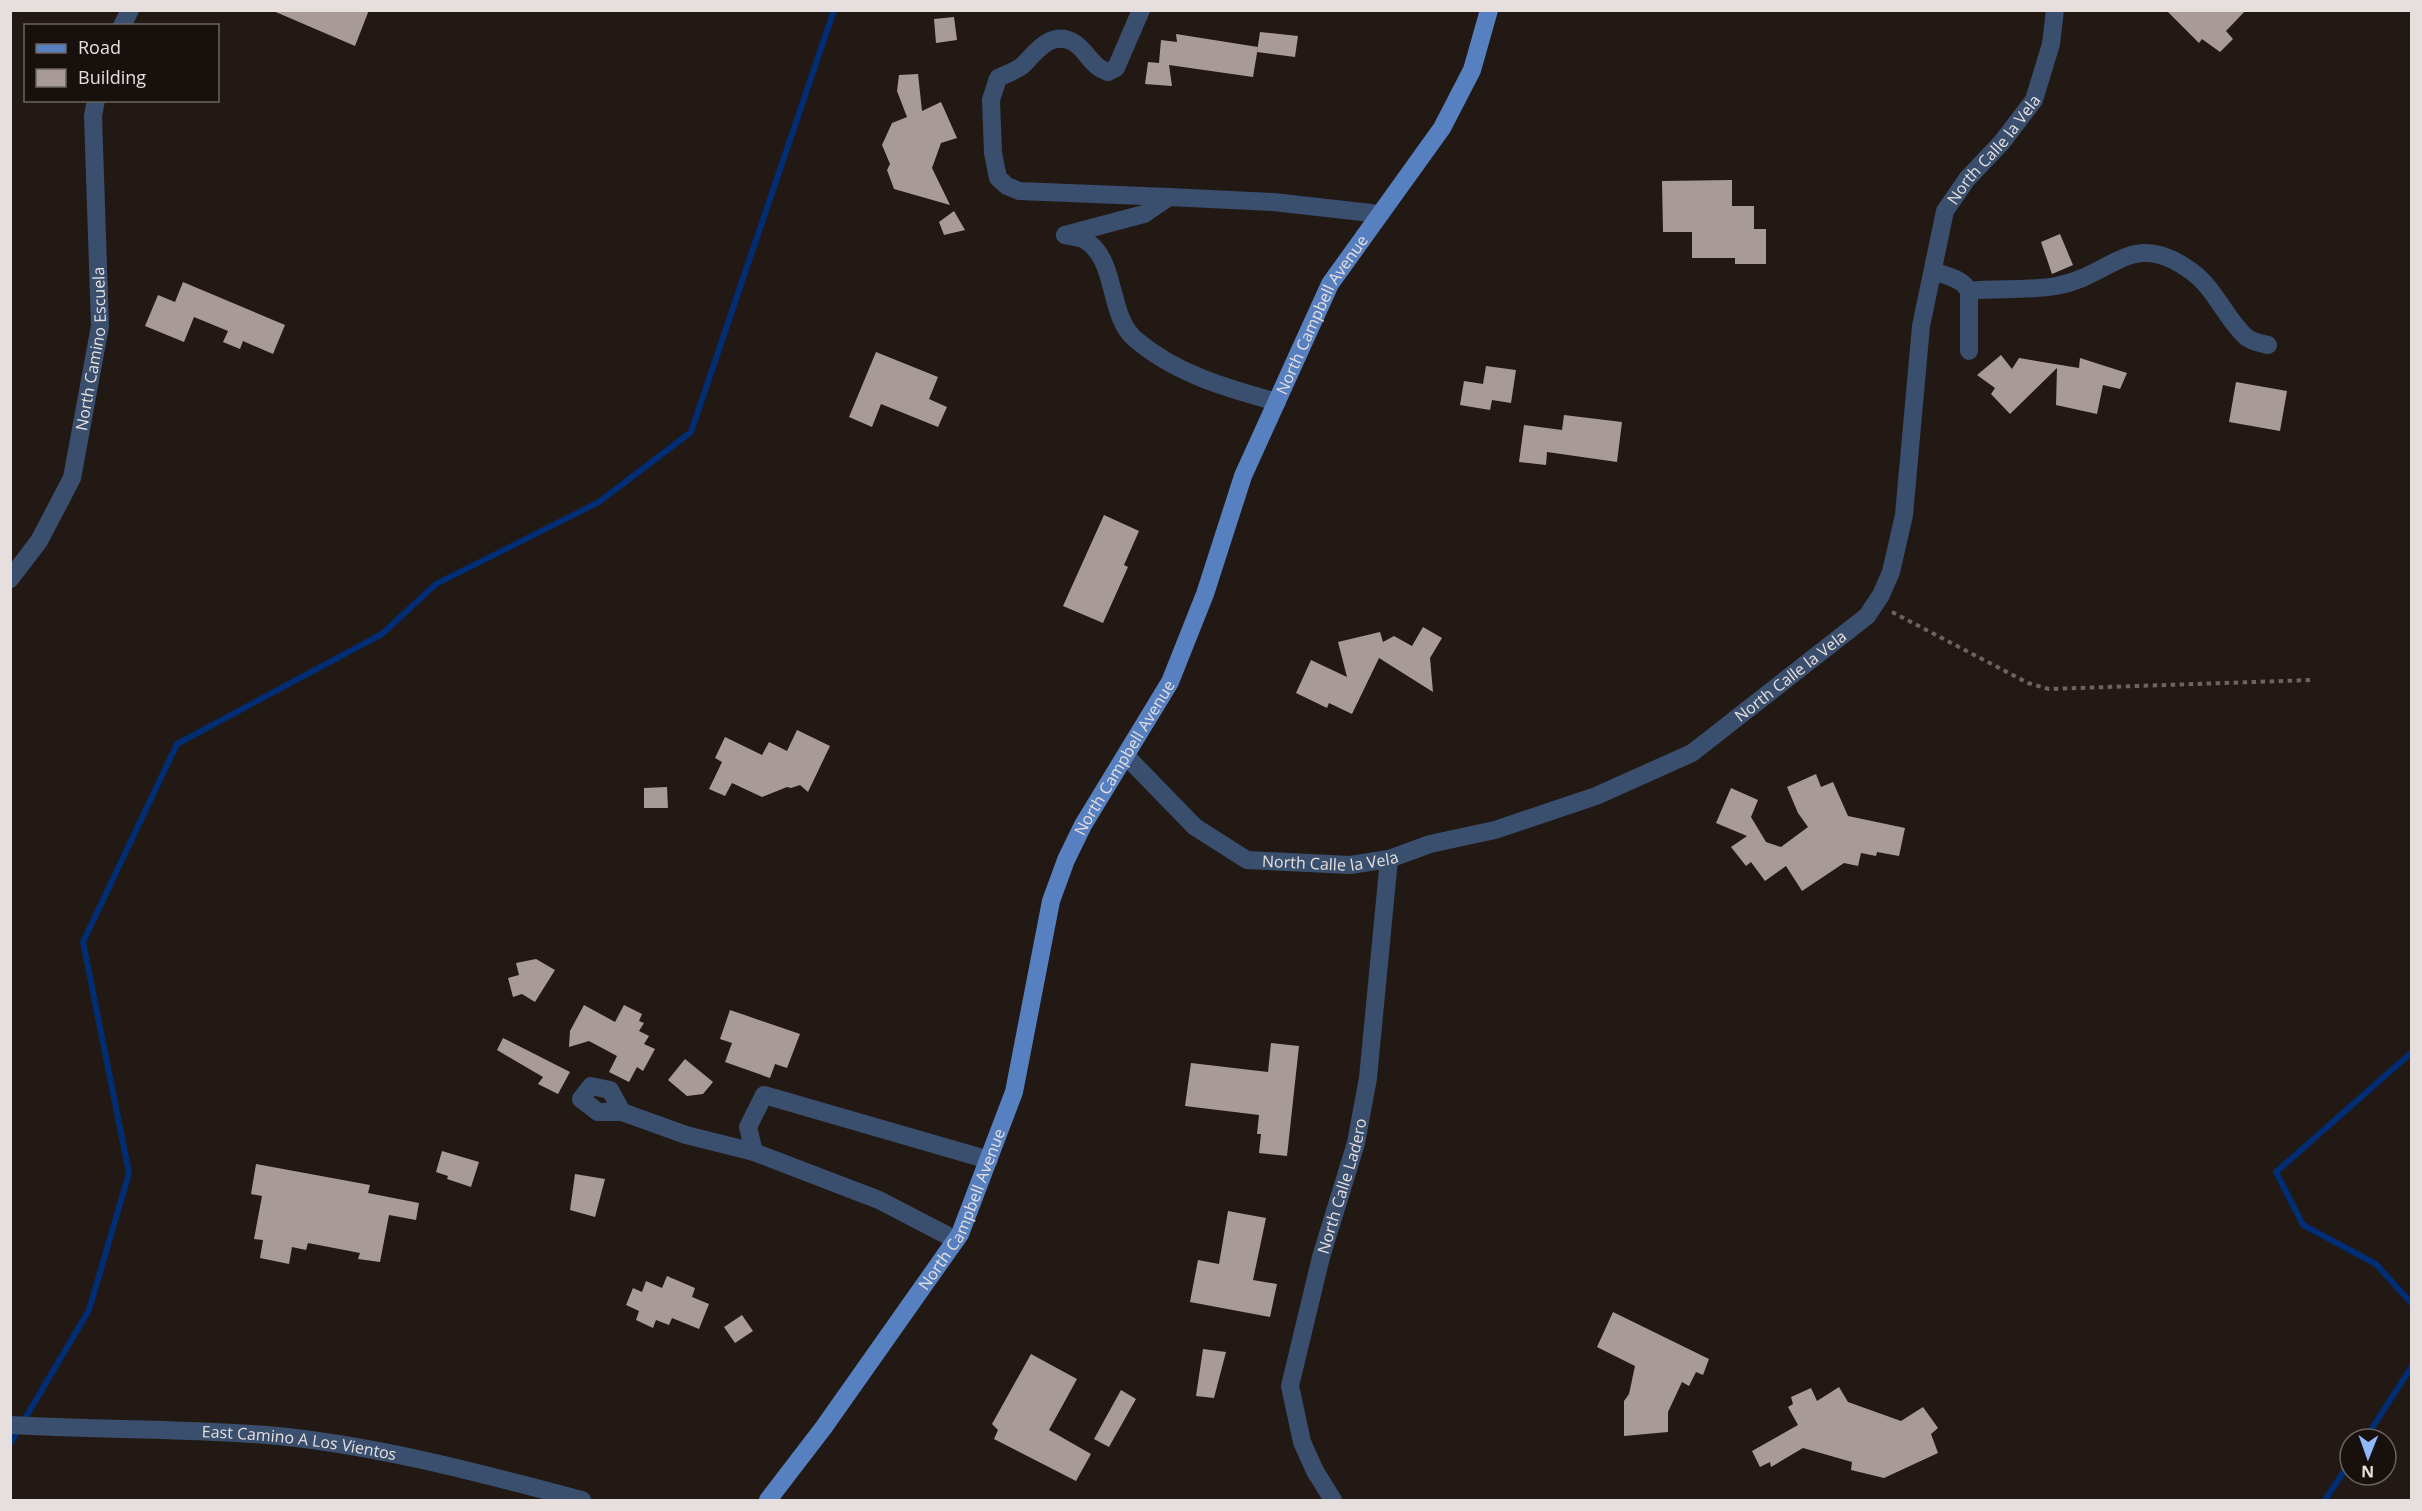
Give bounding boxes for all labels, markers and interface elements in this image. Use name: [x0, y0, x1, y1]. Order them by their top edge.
legend: [24, 24, 219, 102]
text: Road: [78, 35, 121, 59]
text: Building: [78, 65, 146, 89]
street label: North Calle la Vela: [1942, 90, 2045, 209]
street label: North Campbell Avenue: [1270, 230, 1373, 398]
street label: North Camino Escuela: [70, 267, 111, 432]
street label: North Calle la Vela: [1730, 625, 1851, 727]
street label: North Campbell Avenue: [1069, 676, 1180, 839]
street label: North Calle la Vela: [1262, 846, 1401, 876]
street label: North Calle Ladero: [1312, 1116, 1371, 1256]
street label: North Campbell Avenue: [913, 1125, 1010, 1294]
street label: East Camino A Los Vientos: [201, 1420, 398, 1465]
north arrow: [2338, 1427, 2398, 1487]
text: N: [2361, 1461, 2374, 1483]

